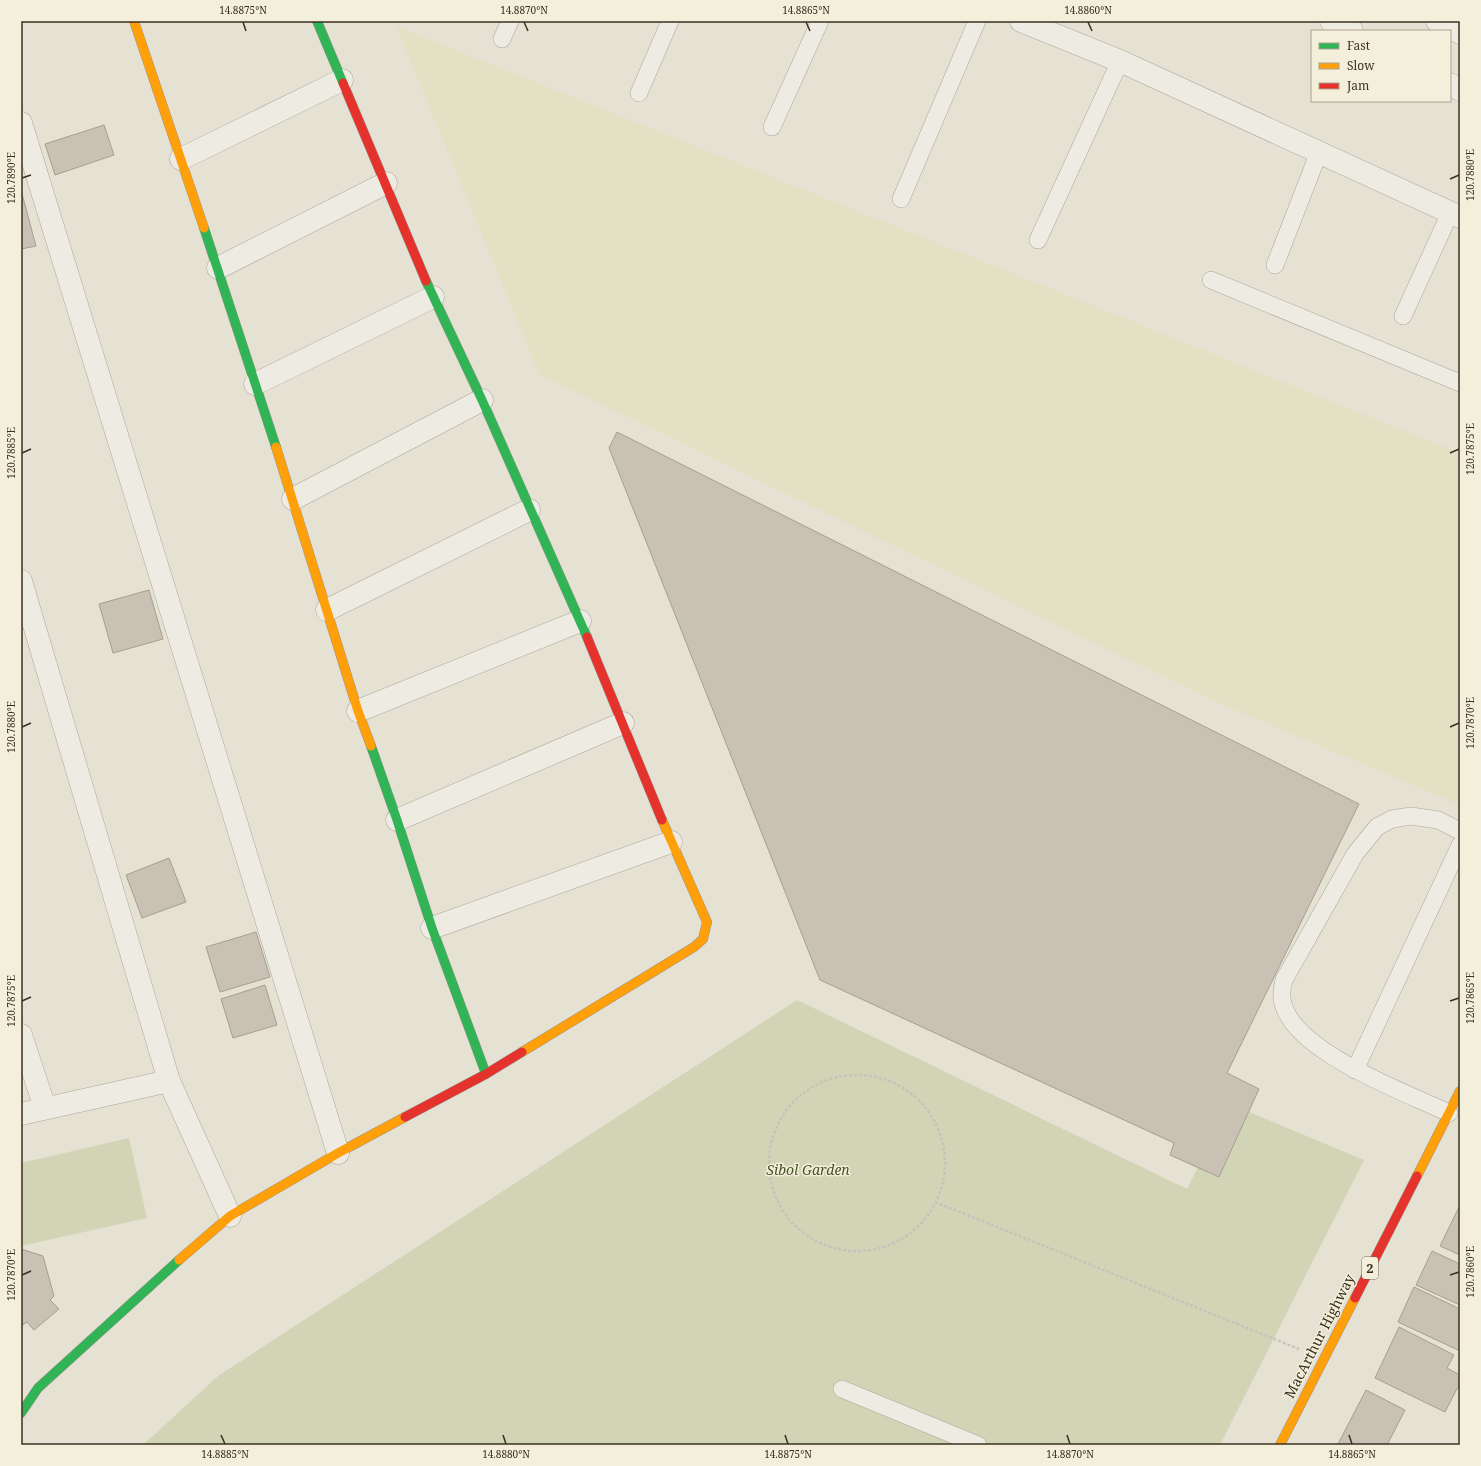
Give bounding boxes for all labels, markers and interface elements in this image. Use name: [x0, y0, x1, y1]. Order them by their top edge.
text: 14.8875°N: [219, 3, 267, 17]
text: 14.8870°N: [500, 3, 548, 17]
text: 14.8865°N: [782, 3, 830, 17]
text: 14.8860°N: [1064, 3, 1112, 17]
legend: [1311, 30, 1451, 102]
text: Fast: [1347, 37, 1370, 54]
text: Slow: [1347, 57, 1375, 74]
text: Jam: [1346, 77, 1369, 94]
text: 120.7880°E: [1463, 149, 1477, 201]
text: 120.7890°E: [4, 152, 18, 204]
text: 120.7875°E: [1463, 423, 1477, 475]
text: 120.7885°E: [4, 427, 18, 479]
text: 120.7870°E: [1463, 697, 1477, 749]
text: 120.7880°E: [4, 701, 18, 753]
text: 120.7865°E: [1463, 972, 1477, 1024]
text: 120.7875°E: [4, 975, 18, 1027]
park label: Sibol Garden: [766, 1160, 850, 1179]
text: 120.7860°E: [1463, 1246, 1477, 1298]
text: 120.7870°E: [4, 1249, 18, 1301]
road number: 2: [1362, 1257, 1378, 1279]
street label: MacArthur Highway: [1279, 1271, 1359, 1401]
text: 14.8885°N: [201, 1447, 249, 1461]
text: 14.8880°N: [482, 1447, 530, 1461]
text: 14.8875°N: [764, 1447, 812, 1461]
text: 14.8870°N: [1046, 1447, 1094, 1461]
text: 14.8865°N: [1328, 1447, 1376, 1461]

